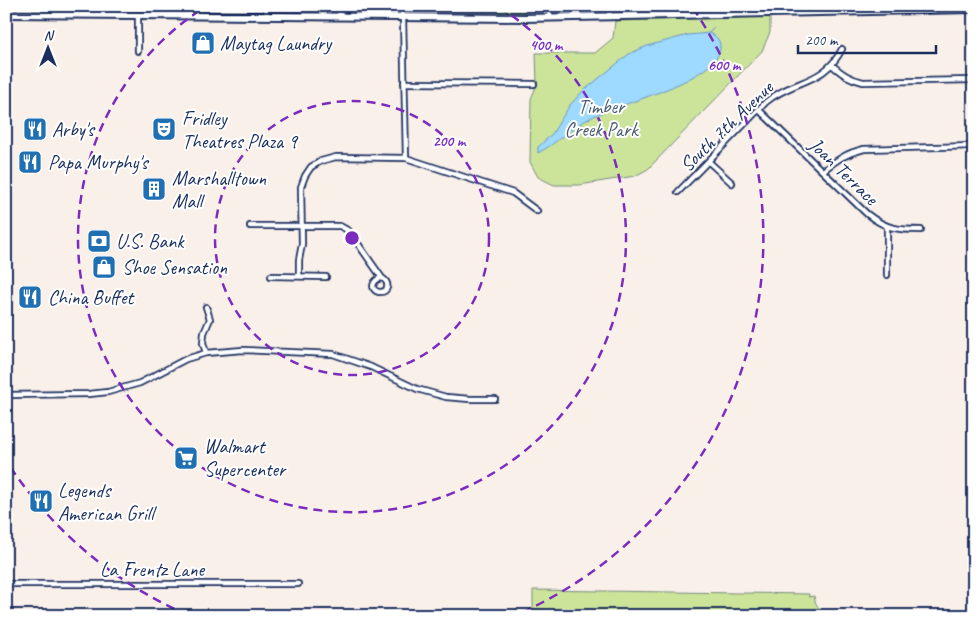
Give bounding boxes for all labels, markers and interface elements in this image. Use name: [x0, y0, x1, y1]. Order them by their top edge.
north arrow: [22, 22, 72, 72]
scale bar: [798, 22, 935, 54]
text: N: [44, 27, 55, 44]
shop icon: Maytag Laundry: [190, 30, 216, 56]
place label: Maytag Laundry: [220, 31, 333, 56]
text: 200 m: [805, 31, 839, 50]
text: 400 m: [530, 36, 564, 55]
text: 600 m: [708, 56, 742, 75]
street label: South 7th Avenue: [674, 75, 779, 177]
park label: Timber Creek Park: [565, 94, 639, 142]
place label: Fridley Theatres Plaza 9: [182, 106, 299, 154]
restaurant icon: Arby's: [22, 116, 48, 142]
theatre icon: Fridley Theatres Plaza 9: [151, 116, 177, 142]
place label: Arby's: [52, 117, 96, 142]
text: 200 m: [433, 132, 467, 151]
street label: Joan Terrace: [803, 132, 884, 211]
restaurant icon: Papa Murphy's: [17, 149, 43, 175]
place label: Papa Murphy's: [48, 150, 150, 175]
place label: Marshalltown Mall: [172, 166, 267, 214]
building icon: Marshalltown Mall: [141, 176, 167, 202]
bank icon: U.S. Bank: [86, 228, 112, 254]
place label: U.S. Bank: [116, 229, 185, 254]
centre of rings: [343, 229, 361, 247]
shop icon: Shoe Sensation: [91, 254, 117, 280]
place label: Shoe Sensation: [122, 255, 228, 280]
restaurant icon: China Buffet: [17, 284, 43, 310]
place label: China Buffet: [48, 285, 135, 310]
place label: Walmart Supercenter: [204, 434, 287, 482]
supermarket icon: Walmart Supercenter: [173, 445, 199, 471]
place label: Legends American Grill: [58, 478, 157, 526]
restaurant icon: Legends American Grill: [28, 488, 54, 514]
street label: La Frentz Lane: [100, 557, 205, 582]

